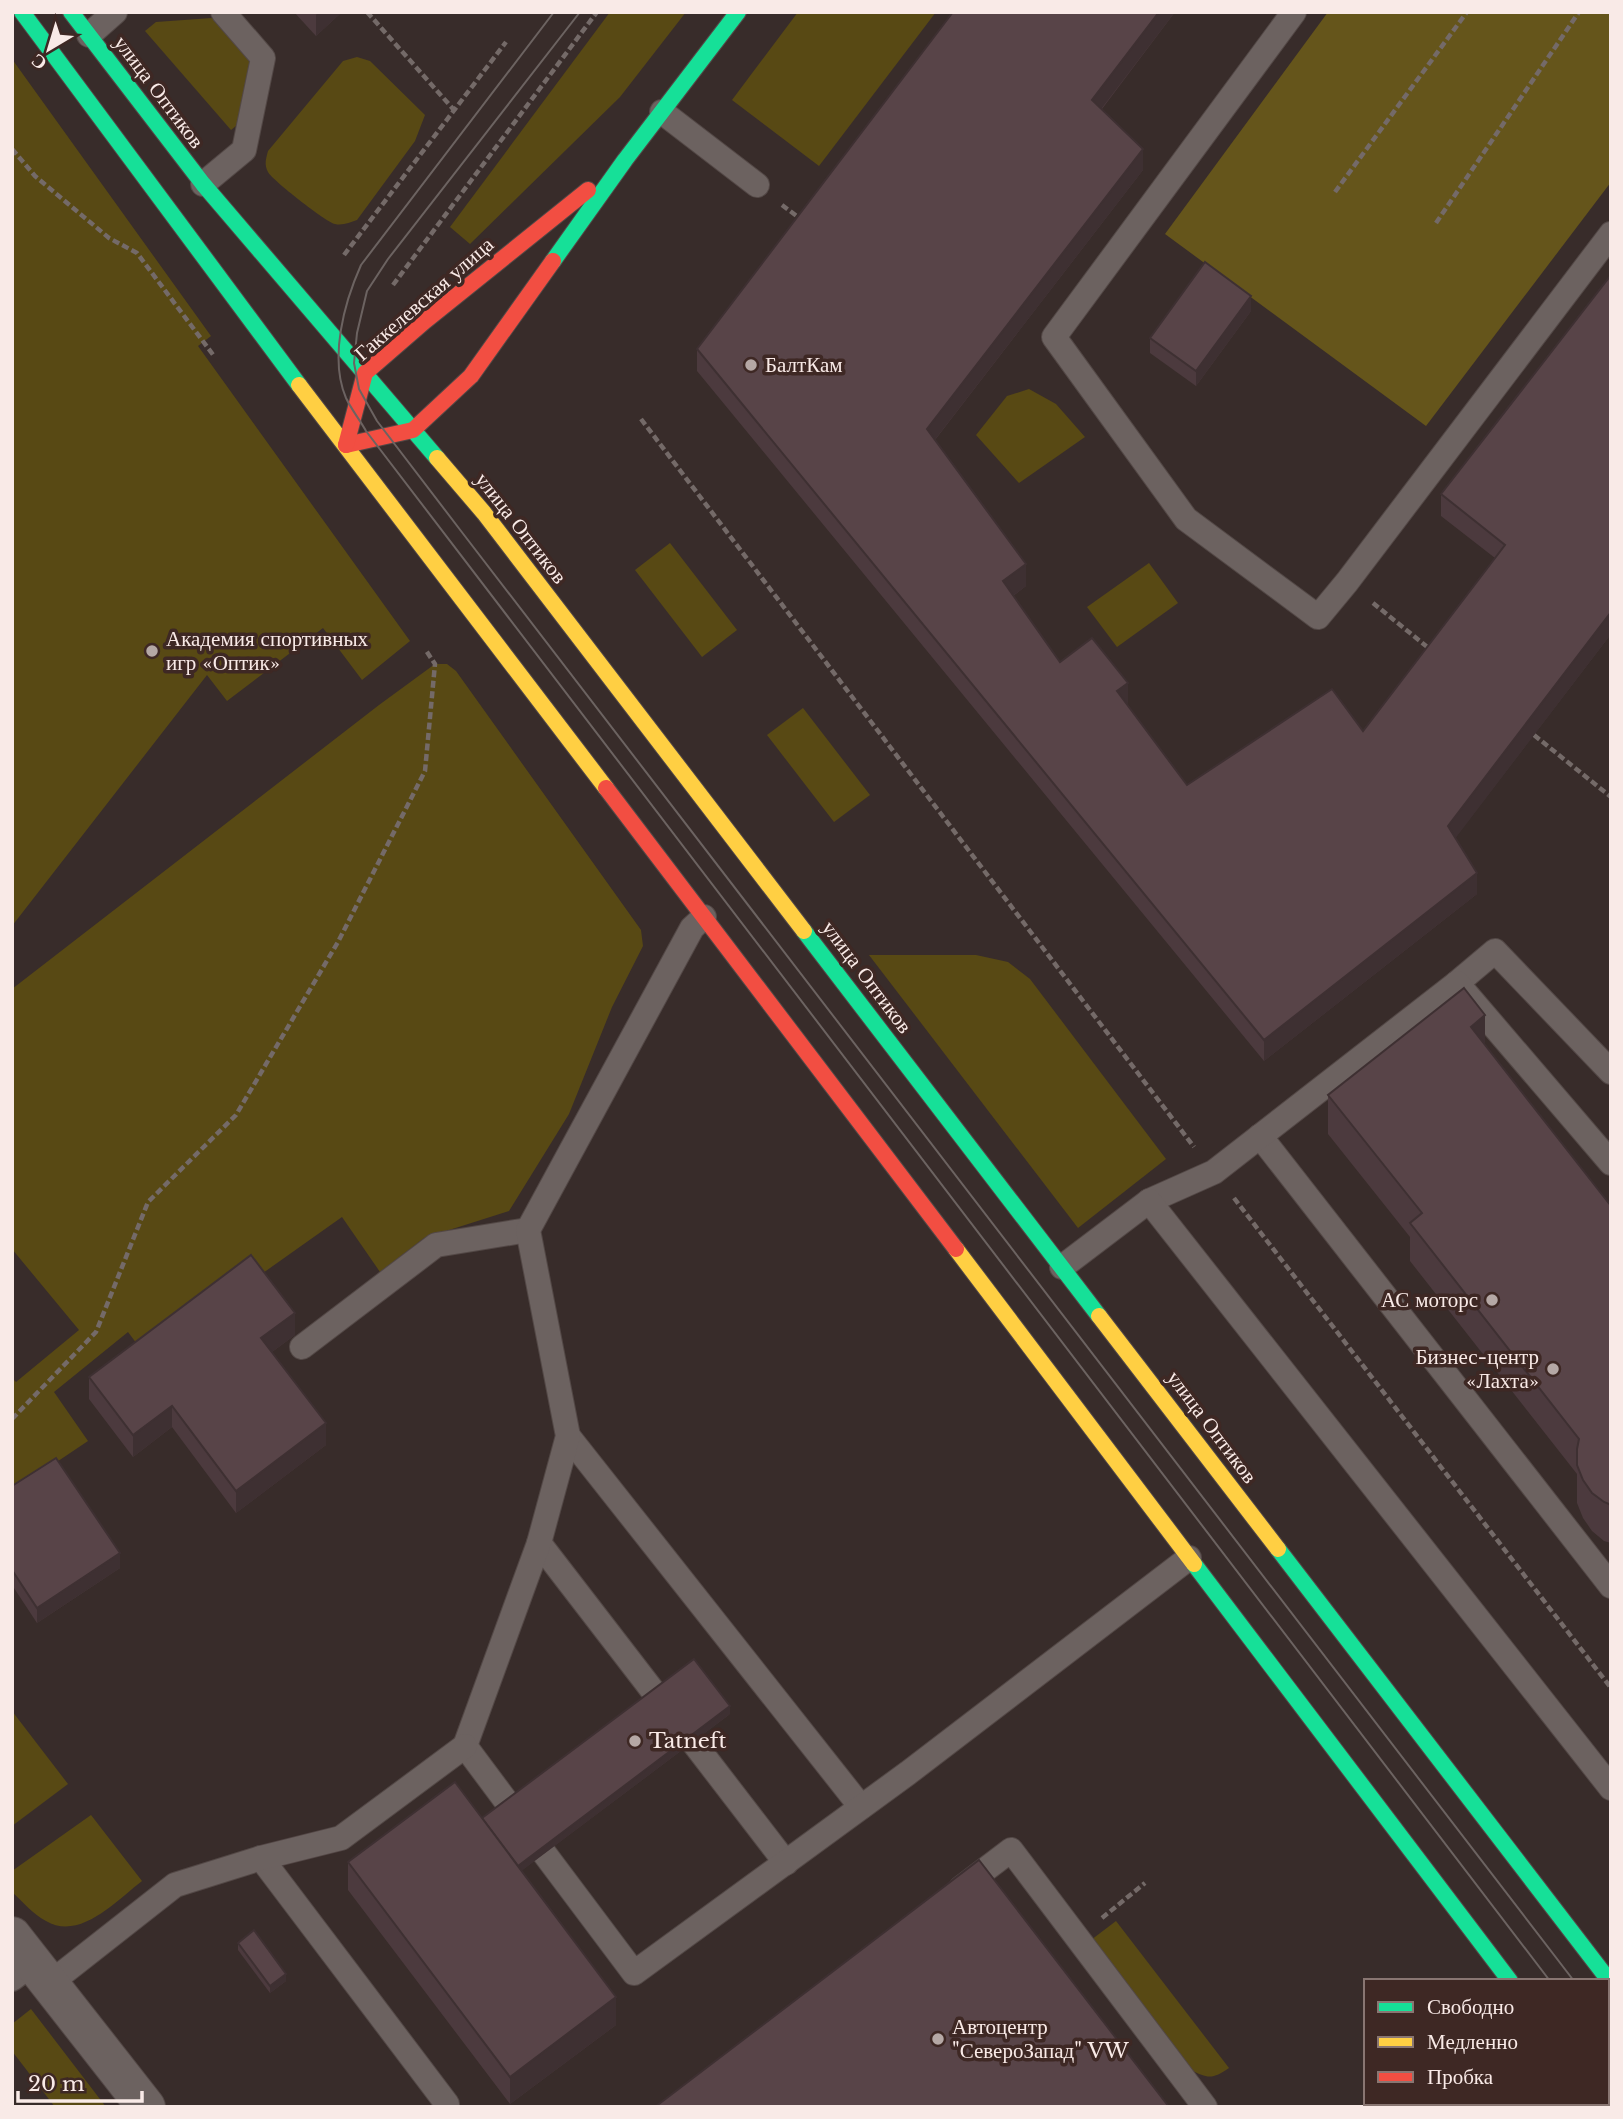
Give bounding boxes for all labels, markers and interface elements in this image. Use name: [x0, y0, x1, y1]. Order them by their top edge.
north arrow: [14, 14, 84, 84]
street label: улица Оптиков: [108, 31, 210, 153]
text: С: [26, 49, 51, 75]
street label: Гаккелевская улица: [349, 231, 499, 366]
place label: БалтКам: [765, 352, 843, 378]
marker: БалтКам: [743, 357, 759, 373]
street label: улица Оптиков: [469, 467, 573, 589]
place label: Академия спортивных игр «Оптик»: [166, 626, 369, 676]
marker: Академия спортивных игр «Оптик»: [144, 643, 160, 659]
street label: улица Оптиков: [816, 916, 918, 1038]
place label: АС моторс: [1381, 1287, 1478, 1313]
marker: АС моторс: [1484, 1292, 1500, 1308]
place label: Бизнес-центр «Лахта»: [1416, 1344, 1539, 1394]
marker: Бизнес-центр «Лахта»: [1545, 1361, 1561, 1377]
street label: улица Оптиков: [1161, 1366, 1263, 1488]
place label: Tatneft: [649, 1728, 726, 1754]
marker: Tatneft: [627, 1733, 643, 1749]
legend: [1364, 1979, 1609, 2105]
text: Свободно: [1427, 1994, 1514, 2020]
place label: Автоцентр "СевероЗапад" VW: [952, 2014, 1129, 2064]
text: Медленно: [1427, 2029, 1518, 2055]
marker: Автоцентр "СевероЗапад" VW: [930, 2031, 946, 2047]
scale bar: [18, 2060, 142, 2104]
text: Пробка: [1427, 2064, 1494, 2090]
text: 20 m: [28, 2071, 85, 2097]

